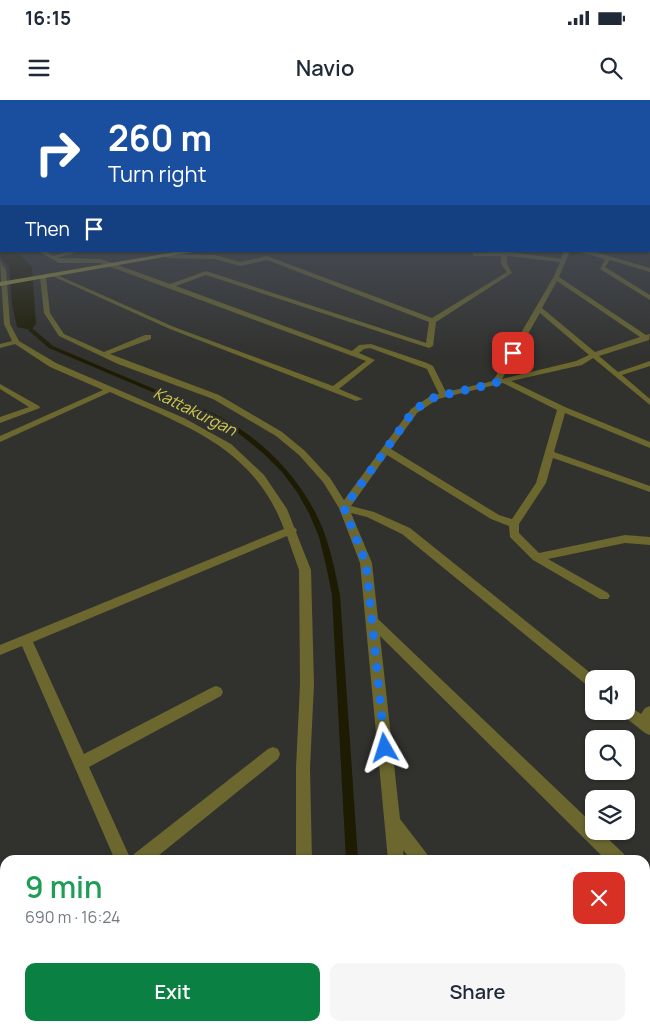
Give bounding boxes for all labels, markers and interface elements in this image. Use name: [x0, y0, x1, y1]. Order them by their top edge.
text: 16:15: [25, 5, 71, 31]
text: Navio: [296, 53, 354, 83]
icon: menu: [25, 54, 53, 82]
icon: search: [597, 54, 625, 82]
text: 260 m: [108, 114, 212, 162]
icon: right: [25, 120, 90, 185]
text: Turn right: [108, 159, 206, 189]
icon: arrive: [80, 215, 108, 243]
text: Then: [25, 216, 70, 242]
pin: [492, 332, 534, 374]
icon: arrive: [499, 339, 527, 367]
water label: Kattakurgan: [150, 381, 241, 441]
map controls: [585, 670, 635, 840]
button: sound: [585, 670, 635, 720]
position arrow: [358, 721, 410, 773]
button: search: [585, 730, 635, 780]
button: layers: [585, 790, 635, 840]
text: 9 min: [25, 866, 103, 907]
button: close: [573, 872, 625, 924]
text: 690 m · 16:24: [25, 906, 120, 928]
button: Exit: [25, 963, 320, 1021]
button: Share: [330, 963, 625, 1021]

